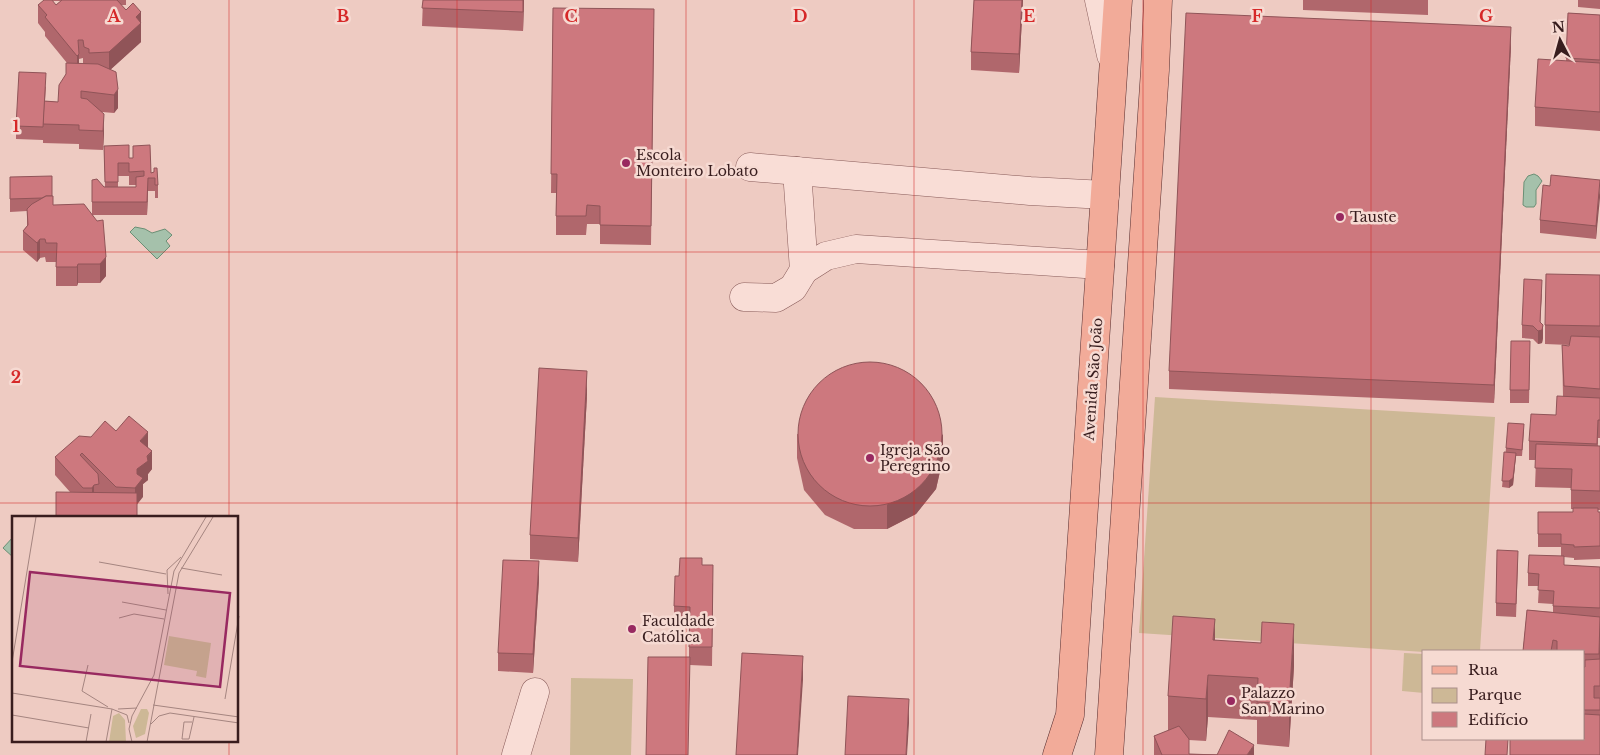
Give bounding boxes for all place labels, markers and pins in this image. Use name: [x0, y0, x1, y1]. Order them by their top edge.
place label: Escola Monteiro Lobato: [636, 146, 758, 180]
marker: Escola Monteiro Lobato: [620, 157, 632, 169]
place label: Tauste: [1350, 208, 1397, 226]
marker: Tauste: [1334, 211, 1346, 223]
place label: Igreja São Peregrino: [880, 441, 950, 475]
marker: Igreja São Peregrino: [864, 452, 876, 464]
place label: Faculdade Católica: [642, 612, 715, 646]
marker: Faculdade Católica: [626, 623, 638, 635]
place label: Palazzo San Marino: [1241, 684, 1325, 718]
marker: Palazzo San Marino: [1225, 695, 1237, 707]

